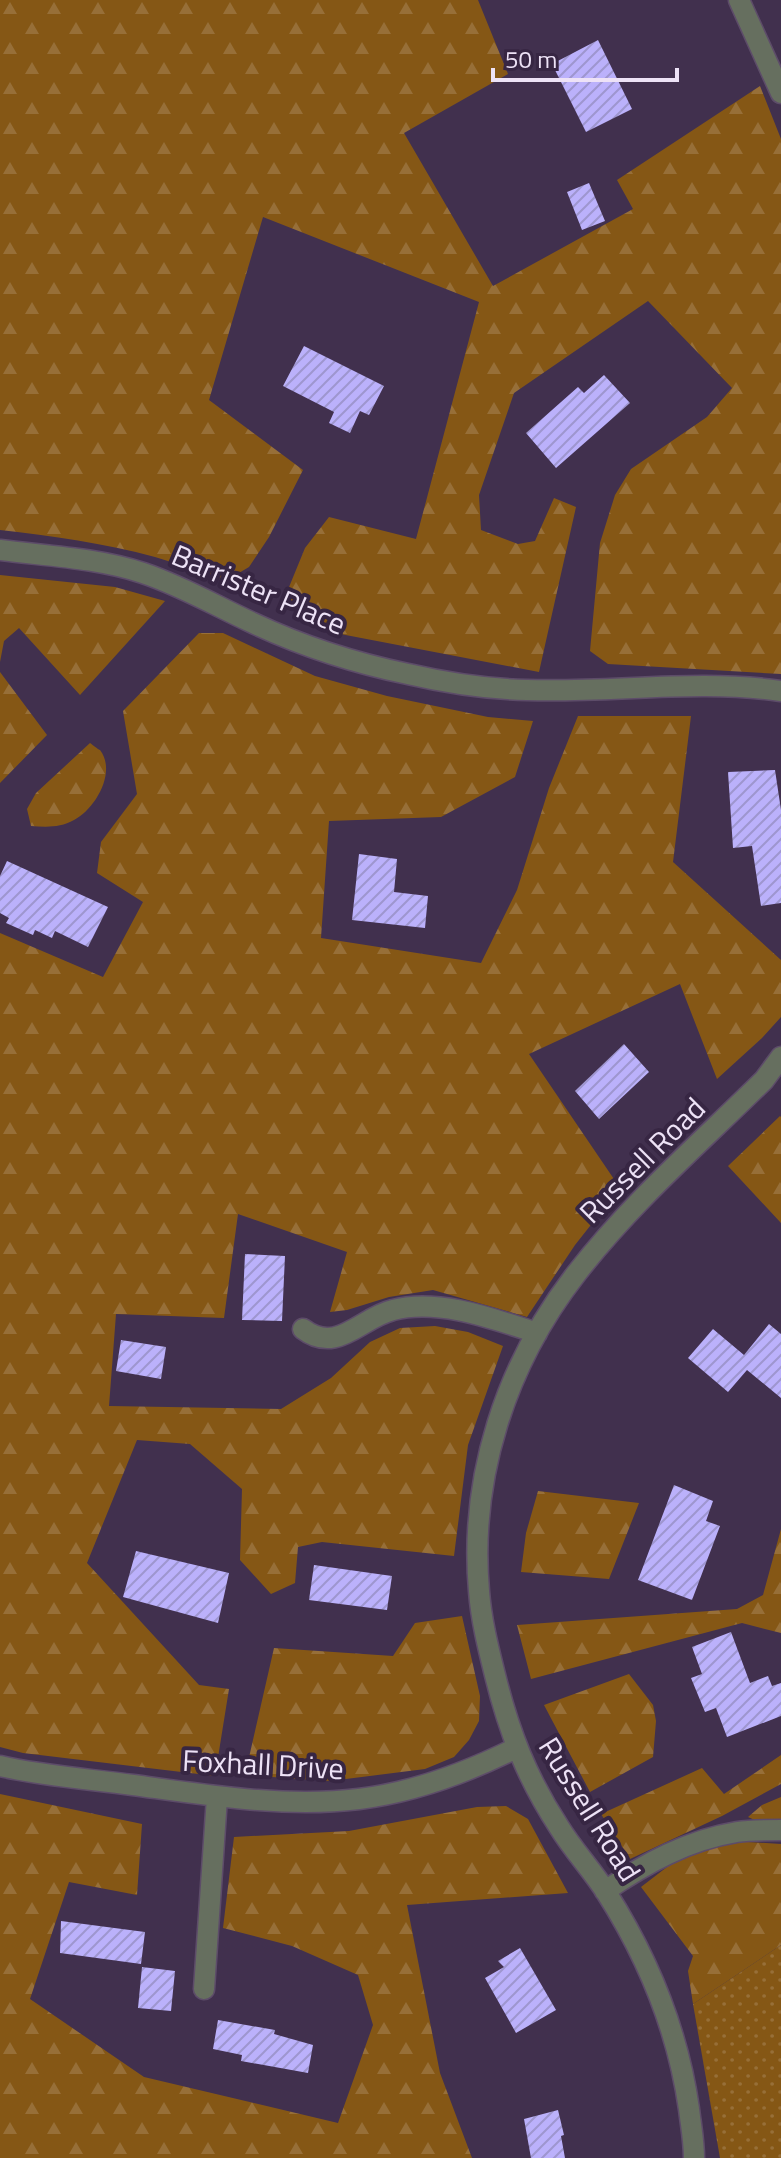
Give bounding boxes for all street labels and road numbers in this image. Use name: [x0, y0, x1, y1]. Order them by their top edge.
street label: Barrister Place: [165, 532, 353, 646]
street label: Russell Road: [568, 1086, 716, 1234]
street label: Russell Road: [527, 1728, 653, 1890]
street label: Foxhall Drive: [181, 1737, 345, 1791]

